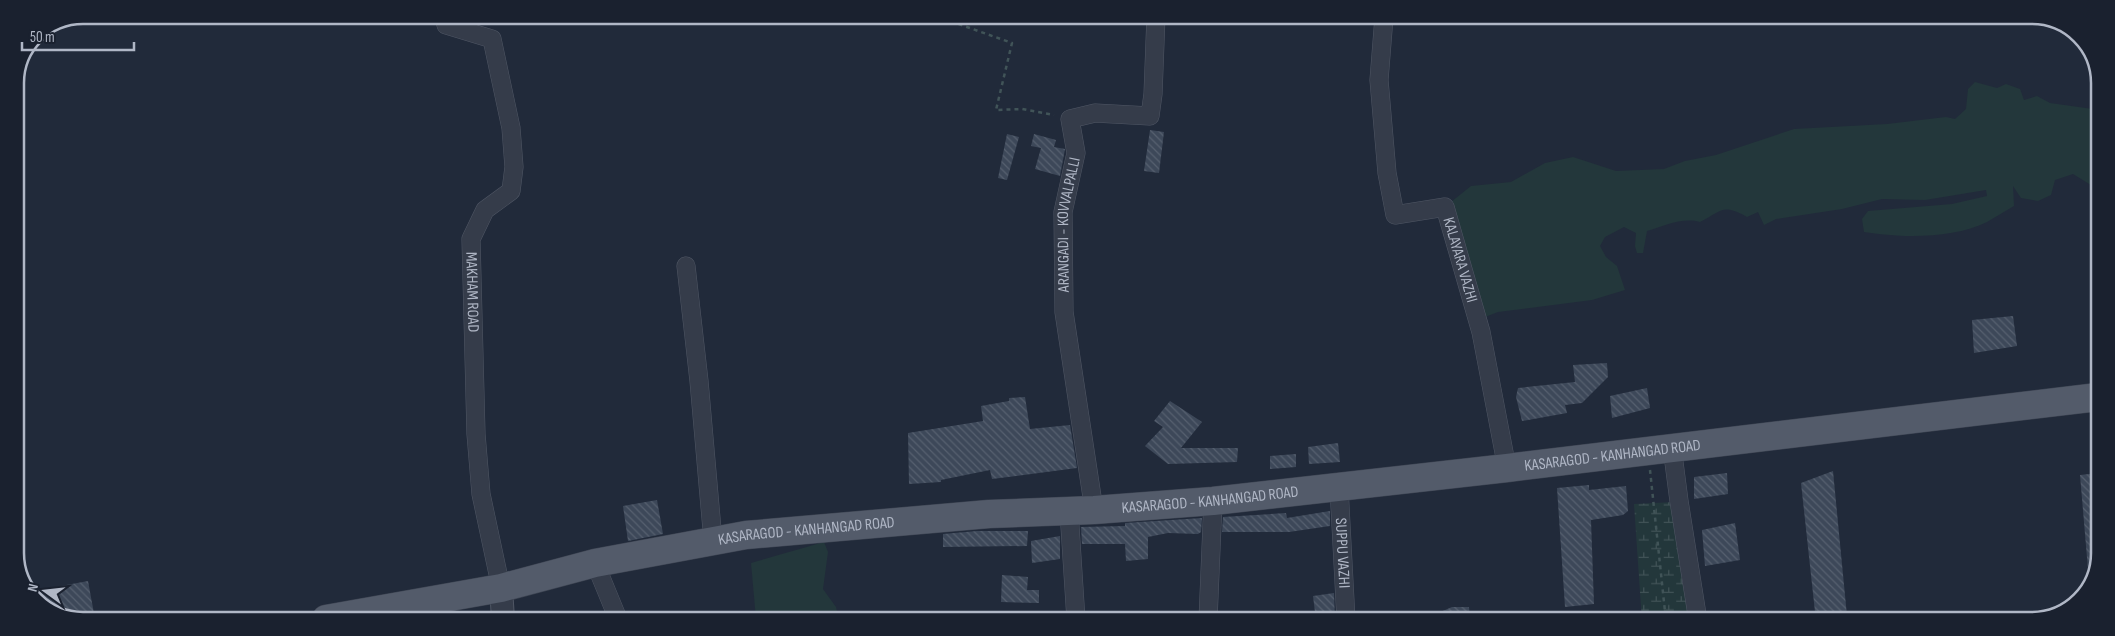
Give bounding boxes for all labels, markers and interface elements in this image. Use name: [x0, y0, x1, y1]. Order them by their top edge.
scale bar: [22, 20, 135, 52]
text: 50 m: [30, 28, 55, 47]
street label: ARANGADI - KOVVALPALLI: [1053, 156, 1084, 293]
street label: KALAYARA VAZHI: [1439, 215, 1482, 305]
street label: MAKHAM ROAD: [462, 252, 483, 333]
street label: KASARAGOD - KANHANGAD ROAD: [1523, 435, 1702, 475]
street label: KASARAGOD - KANHANGAD ROAD: [1121, 482, 1299, 517]
street label: KASARAGOD - KANHANGAD ROAD: [717, 513, 895, 549]
street label: SUPPU VAZHI: [1331, 517, 1354, 589]
north arrow: [20, 566, 70, 616]
text: N: [24, 582, 42, 594]

